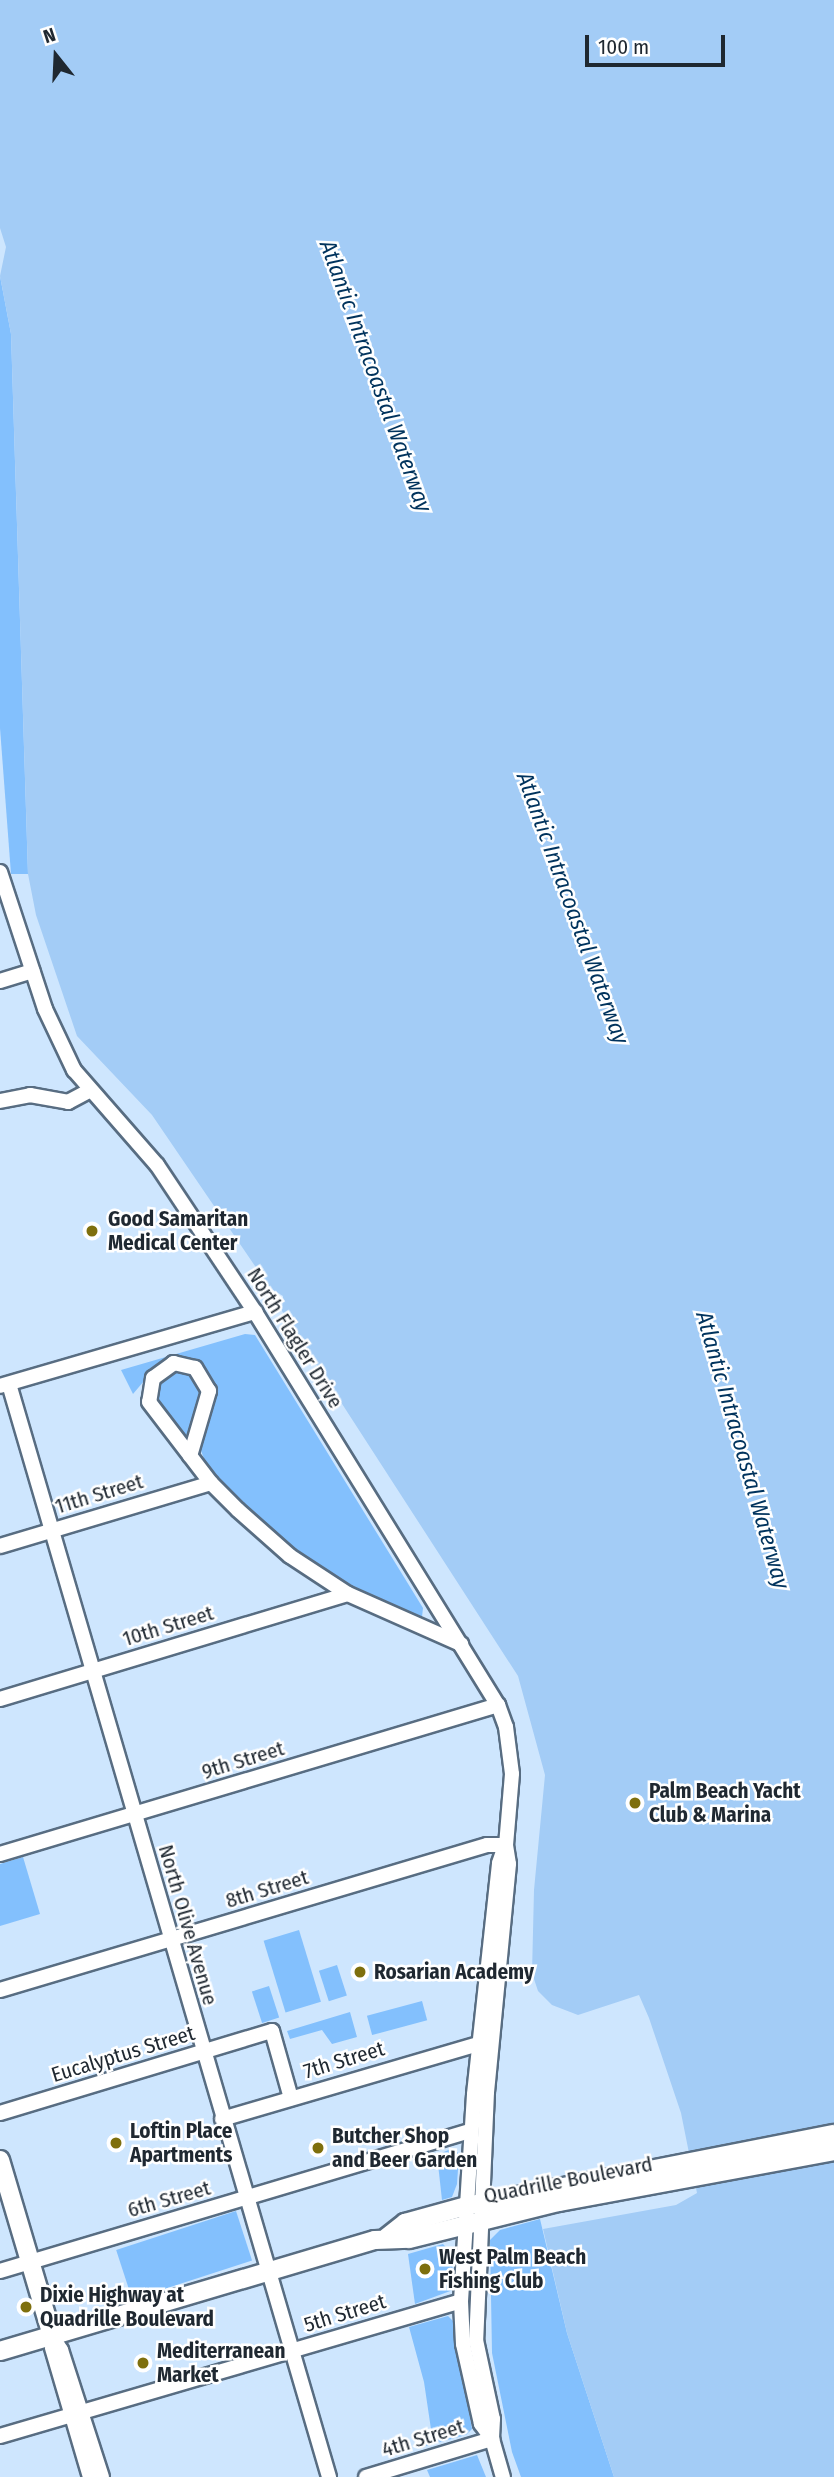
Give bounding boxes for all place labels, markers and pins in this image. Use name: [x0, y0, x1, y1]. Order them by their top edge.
place label: Good Samaritan Medical Center: [108, 1206, 248, 1256]
marker: Good Samaritan Medical Center: [82, 1221, 102, 1241]
place label: Palm Beach Yacht Club & Marina: [649, 1778, 801, 1828]
marker: Palm Beach Yacht Club & Marina: [627, 1795, 643, 1811]
place label: Rosarian Academy: [374, 1959, 534, 1985]
marker: Rosarian Academy: [352, 1964, 368, 1980]
place label: Loftin Place Apartments: [130, 2118, 232, 2168]
place label: Butcher Shop and Beer Garden: [332, 2123, 477, 2173]
marker: Loftin Place Apartments: [108, 2135, 124, 2151]
marker: Butcher Shop and Beer Garden: [310, 2140, 326, 2156]
place label: West Palm Beach Fishing Club: [439, 2244, 586, 2294]
marker: West Palm Beach Fishing Club: [417, 2261, 433, 2277]
place label: Dixie Highway at Quadrille Boulevard: [40, 2282, 214, 2332]
marker: Dixie Highway at Quadrille Boulevard: [18, 2299, 34, 2315]
place label: Mediterranean Market: [157, 2338, 285, 2388]
marker: Mediterranean Market: [135, 2355, 151, 2371]

